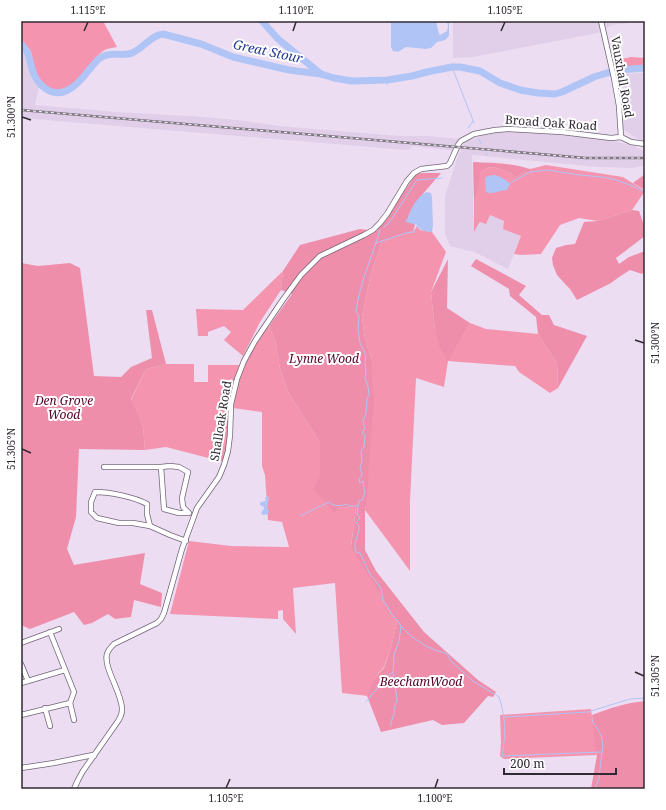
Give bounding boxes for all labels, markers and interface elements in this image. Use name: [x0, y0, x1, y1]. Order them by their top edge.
text: 1.115°E: [70, 3, 106, 17]
text: 1.110°E: [278, 3, 314, 17]
text: 1.105°E: [487, 3, 523, 17]
water label: Great Stour: [232, 35, 305, 67]
street label: Vauxhall Road: [607, 35, 638, 120]
text: 51.300°N: [4, 96, 18, 138]
street label: Broad Oak Road: [504, 111, 598, 134]
text: 51.300°N: [648, 322, 662, 364]
park label: Lynne Wood: [288, 350, 359, 367]
street label: Shalloak Road: [206, 379, 235, 462]
park label: Den Grove Wood: [34, 392, 93, 423]
text: 51.305°N: [4, 428, 18, 470]
text: 51.305°N: [648, 655, 662, 697]
park label: BeechamWood: [379, 673, 462, 690]
scale bar: [504, 750, 616, 776]
text: 200 m: [510, 755, 545, 772]
text: 1.105°E: [208, 791, 244, 805]
text: 1.100°E: [417, 791, 453, 805]

